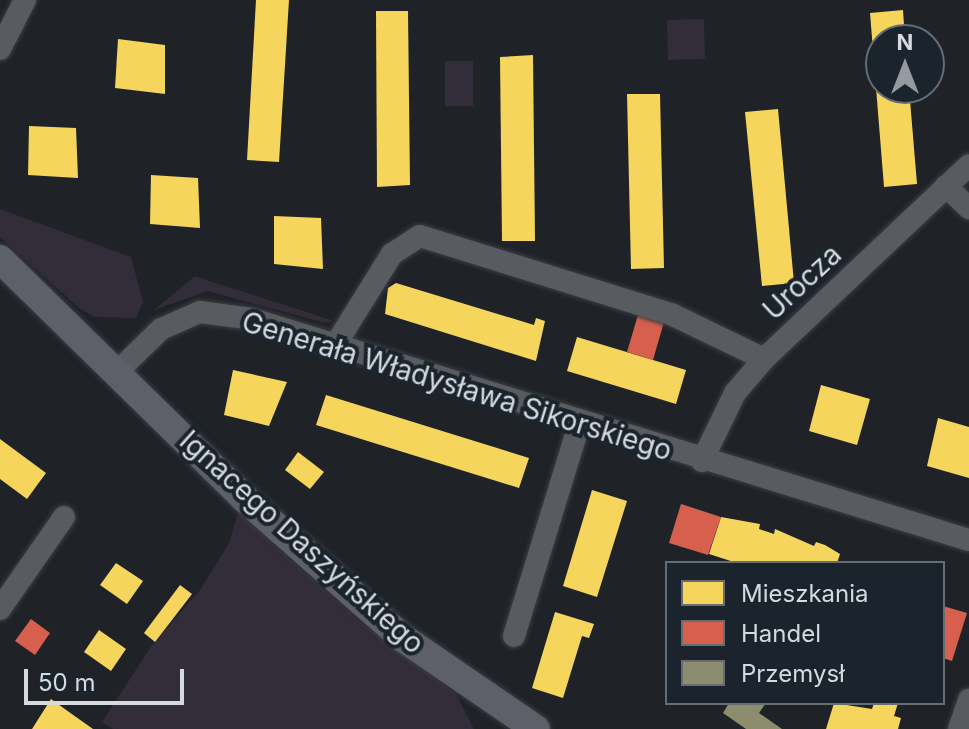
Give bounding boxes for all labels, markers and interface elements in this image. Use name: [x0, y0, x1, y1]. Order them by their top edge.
north arrow: [865, 24, 945, 104]
text: N: [897, 29, 913, 55]
street label: Urocza: [756, 237, 848, 327]
street label: Generała Władysława Sikorskiego: [238, 304, 676, 468]
street label: Ignacego Daszyńskiego: [173, 424, 431, 660]
legend: [665, 561, 945, 705]
text: Mieszkania: [741, 579, 869, 608]
text: Handel: [741, 619, 821, 648]
scale bar: [28, 653, 188, 703]
text: Przemysł: [741, 659, 845, 688]
text: 50 m: [38, 668, 96, 697]

